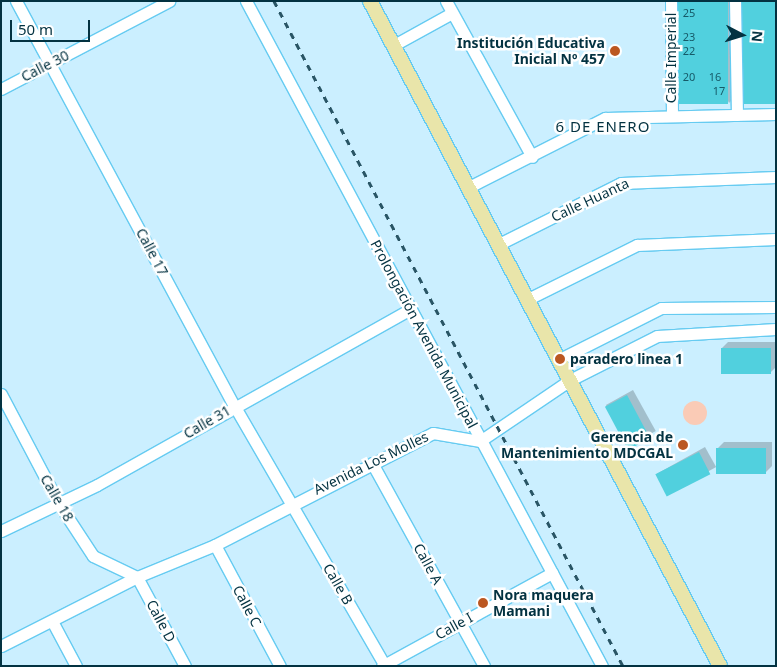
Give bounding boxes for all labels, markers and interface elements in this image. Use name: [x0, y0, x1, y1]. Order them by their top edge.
house number: 25: [683, 6, 695, 20]
scale bar: [12, 10, 92, 42]
north arrow: [717, 10, 767, 60]
street label: Calle Imperial: [663, 13, 679, 103]
text: 50 m: [18, 19, 53, 39]
house number: 23: [683, 30, 695, 44]
text: N: [747, 30, 767, 43]
place label: Institución Educativa Inicial Nº 457: [457, 35, 605, 68]
house number: 22: [683, 44, 695, 58]
marker: Institución Educativa Inicial Nº 457: [609, 45, 621, 57]
street label: Calle 30: [18, 47, 72, 85]
house number: 20: [683, 70, 695, 84]
house number: 16: [709, 70, 721, 84]
house number: 17: [713, 84, 725, 98]
district label: 6 DE ENERO: [554, 118, 652, 136]
street label: Calle Huanta: [548, 175, 632, 225]
street label: Calle 17: [132, 225, 172, 279]
street label: Prolongación Avenida Municipal: [367, 237, 481, 431]
place label: paradero linea 1: [570, 351, 683, 367]
marker: paradero linea 1: [554, 353, 566, 365]
street label: Calle 31: [181, 402, 233, 442]
street label: Avenida Los Molles: [311, 428, 431, 498]
place label: Gerencia de Mantenimiento MDCGAL: [501, 429, 673, 462]
marker: Gerencia de Mantenimiento MDCGAL: [677, 439, 689, 451]
street label: Calle 18: [37, 472, 77, 524]
street label: Calle A: [410, 541, 446, 587]
street label: Calle B: [320, 561, 356, 607]
street label: Calle C: [229, 582, 265, 630]
place label: Nora maquera Mamani: [493, 587, 594, 620]
street label: Calle D: [143, 597, 179, 645]
marker: Nora maquera Mamani: [477, 597, 489, 609]
street label: Calle I: [432, 609, 476, 643]

